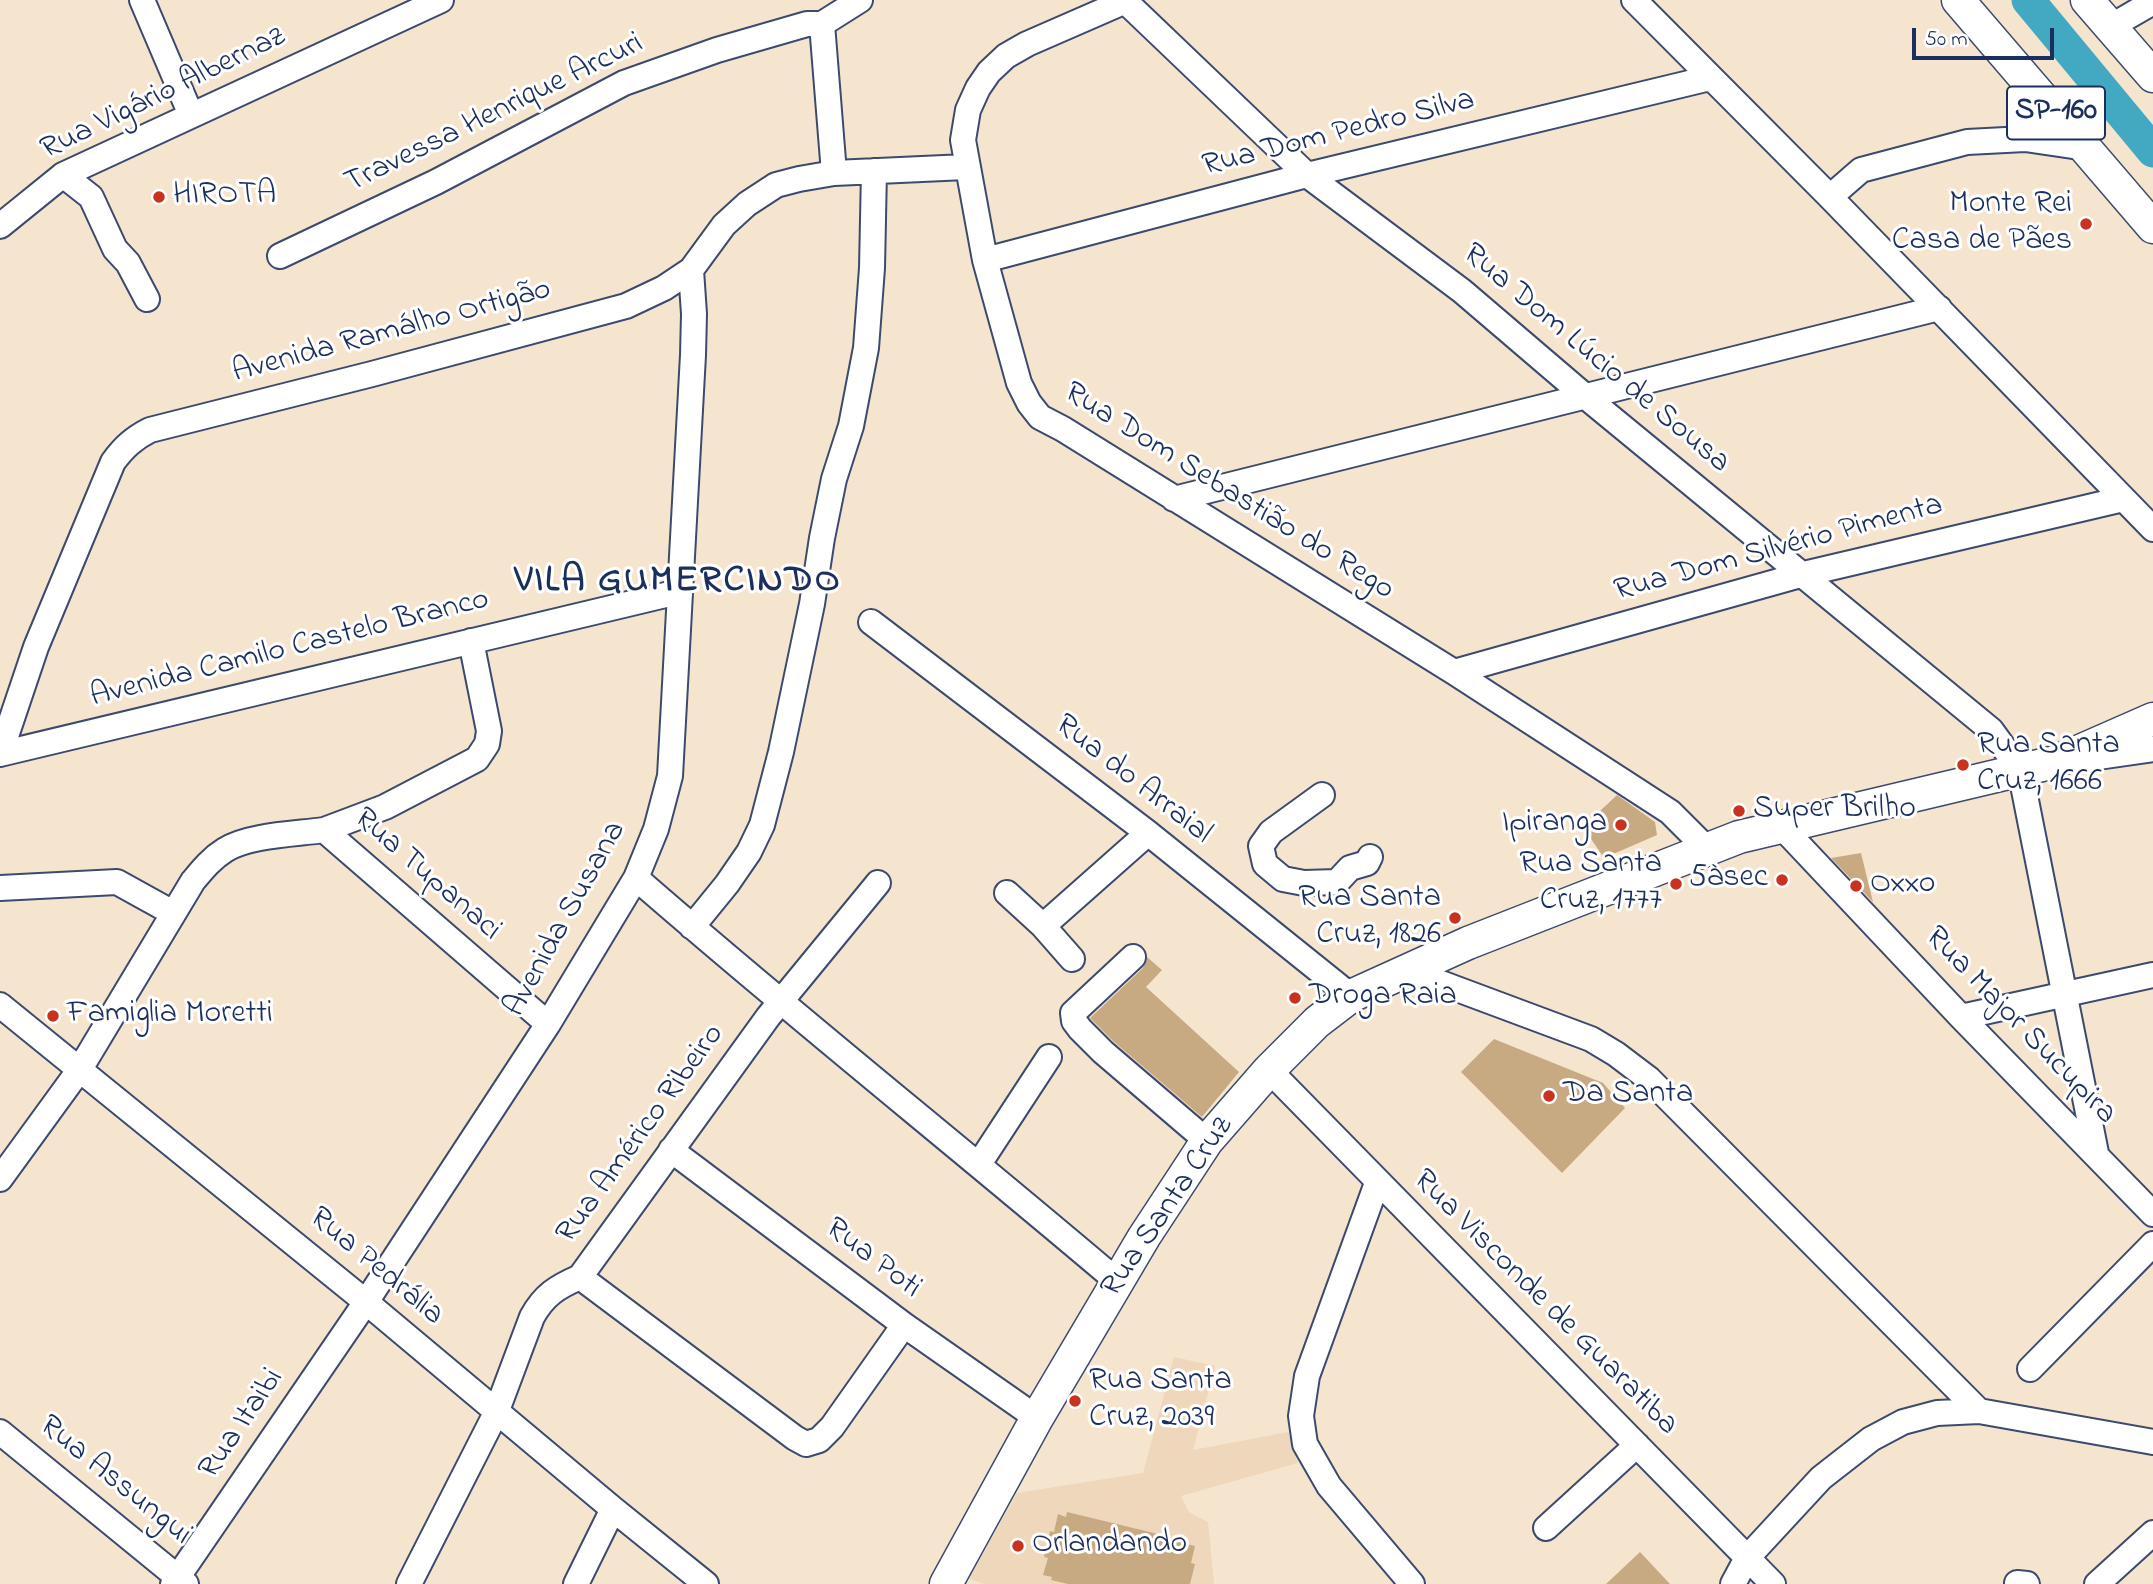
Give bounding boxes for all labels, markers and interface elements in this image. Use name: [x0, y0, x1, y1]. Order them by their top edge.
scale bar: [1915, 14, 2057, 58]
street label: Rua Vigário Albernaz: [36, 19, 292, 171]
text: 50 m: [1925, 25, 1968, 55]
street label: Travessa Henrique Arcuri: [340, 26, 650, 204]
street label: Rua Dom Pedro Silva: [1199, 83, 1479, 187]
road number: SP-160: [2007, 86, 2105, 140]
place label: HIROTA: [173, 178, 276, 216]
place label: Monte Rei Casa de Pães: [1892, 187, 2072, 262]
marker: HIROTA: [151, 189, 167, 205]
marker: Monte Rei Casa de Pães: [2078, 216, 2094, 232]
street label: Rua Dom Lúcio de Sousa: [1453, 237, 1737, 483]
street label: Avenida Ramálho Ortigão: [229, 272, 555, 394]
street label: Rua Dom Sebastião do Rego: [1056, 375, 1400, 611]
street label: Rua Dom Silvério Pimenta: [1611, 488, 1947, 612]
district label: VILA GUMERCINDO: [516, 561, 840, 607]
street label: Avenida Camilo Castelo Branco: [87, 582, 493, 718]
street label: Rua do Arraial: [1046, 708, 1218, 854]
place label: Rua Santa Cruz, 1666: [1977, 728, 2120, 803]
marker: Rua Santa Cruz, 1666: [1955, 757, 1971, 773]
place label: Super Brilho: [1753, 792, 1916, 830]
street label: Rua Tupanaci: [344, 801, 508, 951]
marker: Super Brilho: [1731, 803, 1747, 819]
place label: Ipiranga: [1502, 806, 1607, 844]
street label: Avenida Susana: [497, 816, 637, 1024]
marker: Ipiranga: [1613, 817, 1629, 833]
place label: Rua Santa Cruz, 1777: [1519, 847, 1662, 922]
place label: 5àsec: [1689, 861, 1768, 899]
place label: Oxxo: [1870, 867, 1935, 905]
marker: 5àsec: [1774, 872, 1790, 888]
marker: Rua Santa Cruz, 1777: [1668, 876, 1684, 892]
marker: Oxxo: [1848, 878, 1864, 894]
place label: Rua Santa Cruz, 1826: [1298, 881, 1441, 956]
marker: Rua Santa Cruz, 1826: [1447, 910, 1463, 926]
street label: Rua Major Sucupira: [1915, 920, 2123, 1134]
place label: Droga Raia: [1309, 979, 1457, 1017]
marker: Droga Raia: [1287, 990, 1303, 1006]
place label: Famiglia Moretti: [67, 997, 273, 1035]
marker: Famiglia Moretti: [45, 1008, 61, 1024]
street label: Rua Américo Ribeiro: [550, 1018, 734, 1252]
place label: Da Santa: [1563, 1077, 1693, 1115]
marker: Da Santa: [1541, 1088, 1557, 1104]
street label: Rua Santa Cruz: [1094, 1110, 1244, 1306]
street label: Rua Visconde de Guaratiba: [1403, 1163, 1685, 1445]
street label: Rua Pedrália: [300, 1200, 450, 1336]
street label: Rua Poti: [816, 1211, 928, 1309]
street label: Rua Itaibi: [192, 1362, 294, 1488]
place label: Rua Santa Cruz, 2039: [1089, 1364, 1232, 1439]
marker: Rua Santa Cruz, 2039: [1067, 1393, 1083, 1409]
street label: Rua Assungui: [30, 1409, 198, 1555]
place label: Orlandando: [1032, 1527, 1187, 1565]
marker: Orlandando: [1010, 1538, 1026, 1554]

